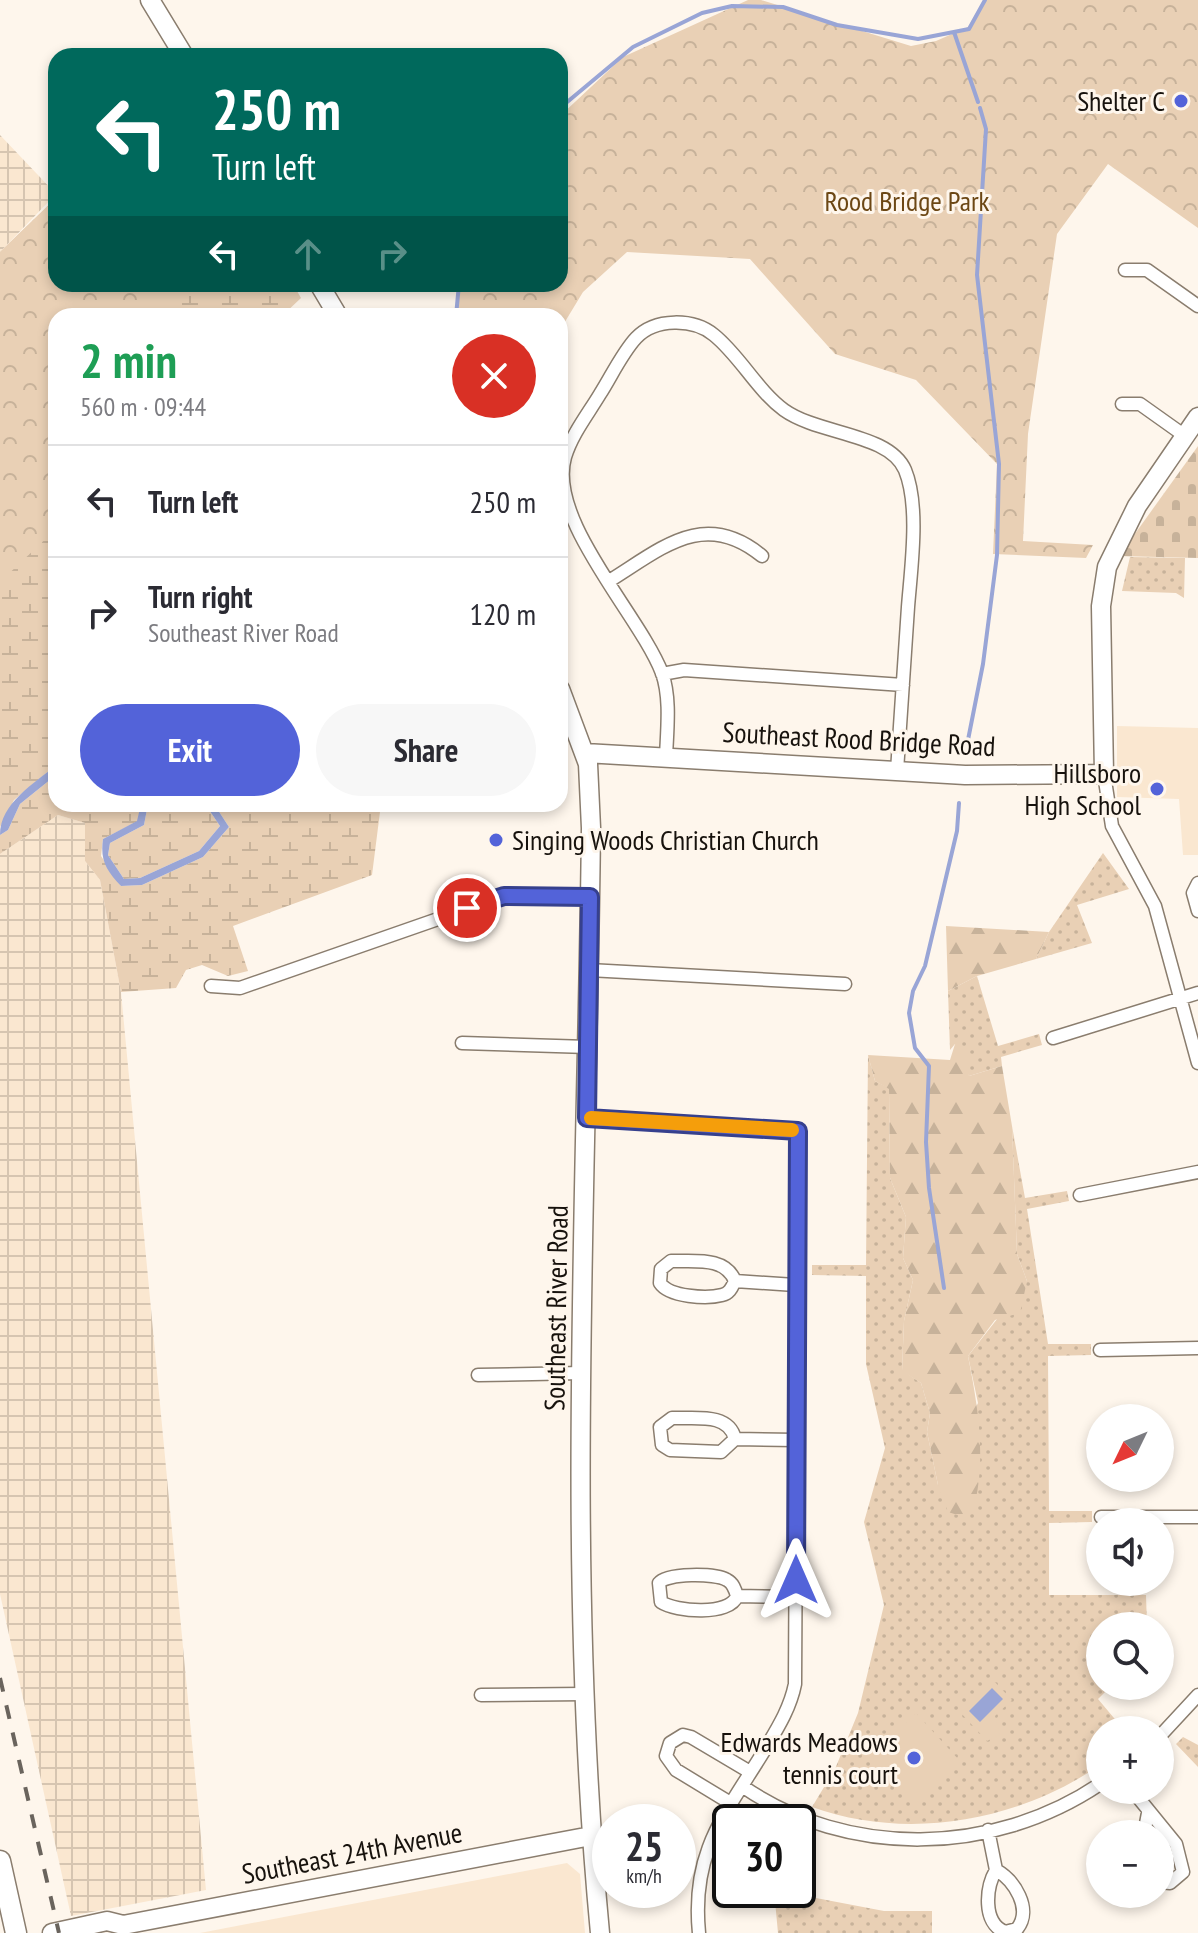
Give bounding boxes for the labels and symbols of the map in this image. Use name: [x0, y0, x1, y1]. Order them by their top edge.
place label: Shelter C: [1077, 82, 1165, 119]
marker: Shelter C: [1172, 92, 1190, 110]
park label: Rood Bridge Park: [825, 182, 990, 219]
street label: Southeast Rood Bridge Road: [722, 713, 996, 764]
place label: Hillsboro High School: [1025, 754, 1141, 823]
marker: Hillsboro High School: [1148, 780, 1166, 798]
place label: Singing Woods Christian Church: [512, 821, 819, 858]
marker: Singing Woods Christian Church: [487, 831, 505, 849]
pin: [433, 874, 501, 942]
street label: Southeast River Road: [535, 1205, 576, 1411]
north arrow: [1086, 1404, 1174, 1492]
position arrow: [754, 1538, 838, 1622]
place label: Edwards Meadows tennis court: [720, 1723, 898, 1792]
marker: Edwards Meadows tennis court: [905, 1749, 923, 1767]
speed limit sign: 30: [712, 1804, 816, 1908]
street label: Southeast 24th Avenue: [239, 1813, 465, 1892]

